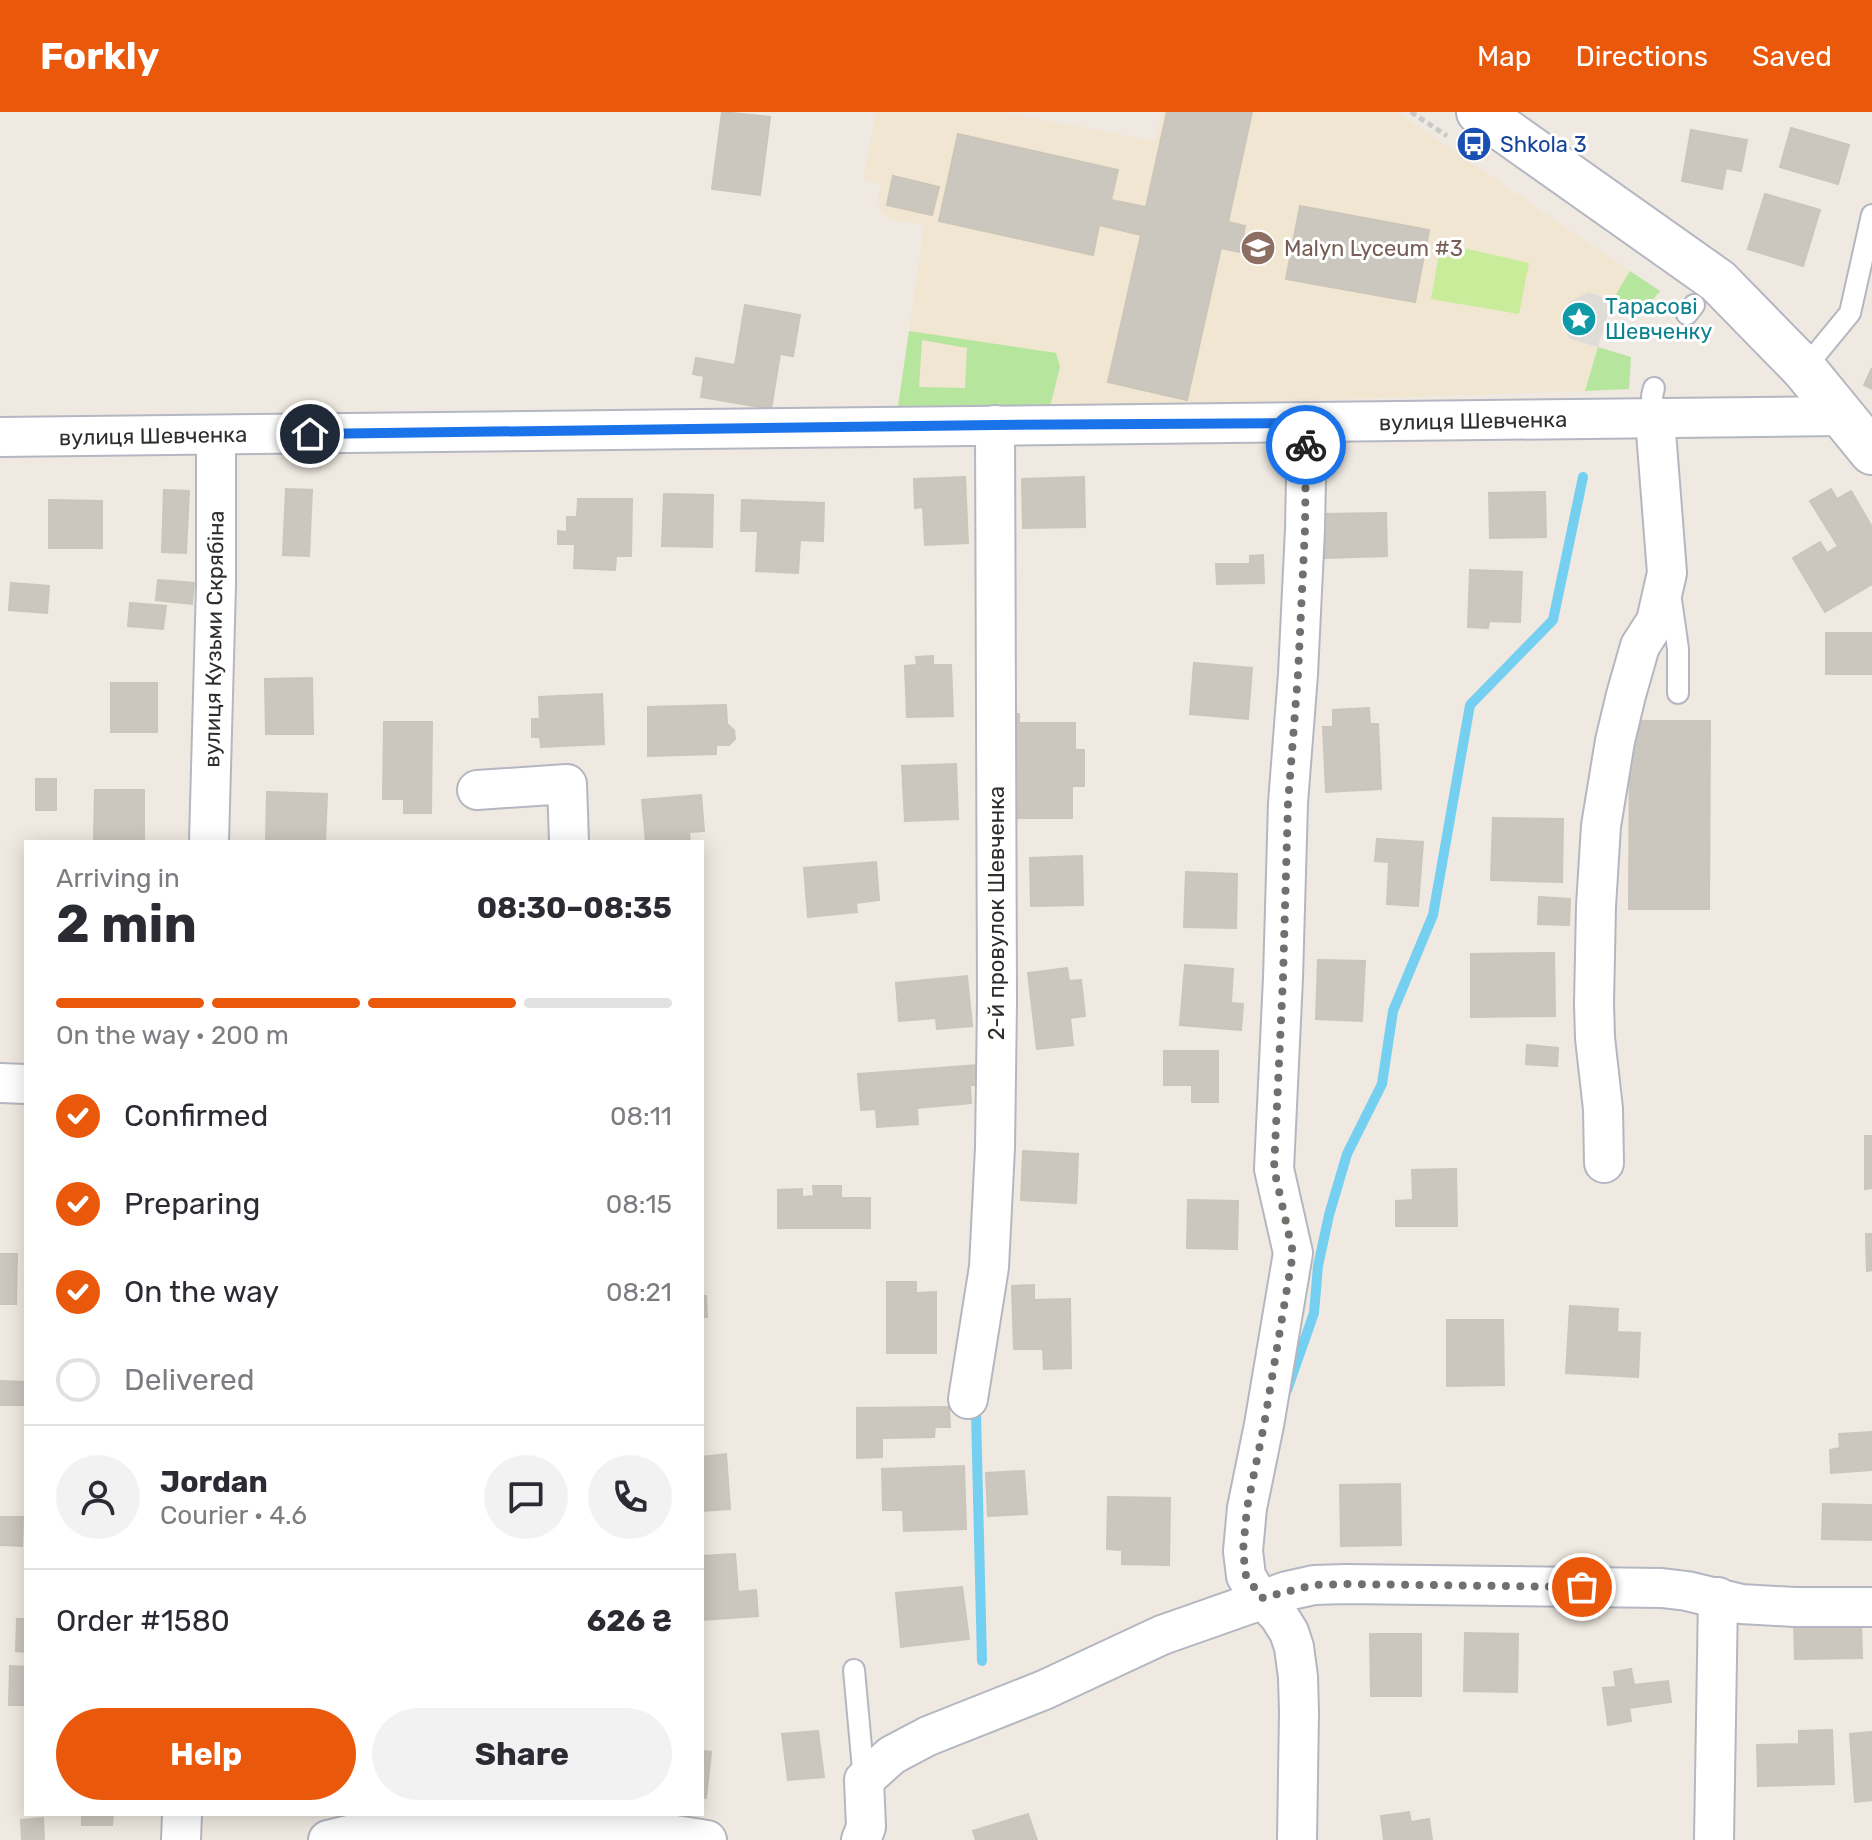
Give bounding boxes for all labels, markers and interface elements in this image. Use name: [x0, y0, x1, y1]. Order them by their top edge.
text: Forkly: [40, 33, 159, 79]
text: Map: [1477, 40, 1531, 73]
text: Directions: [1575, 40, 1708, 73]
text: Saved: [1752, 40, 1832, 73]
bus stop icon: Shkola 3: [1455, 125, 1493, 163]
place label: Shkola 3: [1500, 131, 1587, 158]
school or university icon: Malyn Lyceum #3: [1239, 229, 1277, 267]
place label: Malyn Lyceum #3: [1284, 235, 1463, 262]
place label: Тарасові Шевченку: [1605, 293, 1712, 345]
place icon: Тарасові Шевченку: [1560, 300, 1598, 338]
pin: [276, 400, 344, 468]
courier: [1266, 405, 1346, 485]
street label: вулиця Шевченка: [1379, 406, 1567, 436]
icon: home: [288, 412, 332, 456]
street label: вулиця Шевченка: [59, 421, 247, 451]
icon: bike: [1284, 423, 1328, 467]
street label: вулиця Кузьми Скрябіна: [198, 510, 230, 768]
street label: 2-й провулок Шевченка: [983, 786, 1010, 1040]
text: Arriving in: [56, 863, 180, 894]
text: 08:30–08:35: [477, 890, 672, 926]
text: 2 min: [56, 893, 197, 955]
text: On the way · 200 m: [56, 1020, 289, 1051]
icon: check: [56, 1094, 100, 1138]
text: Confirmed: [124, 1098, 268, 1134]
text: 08:11: [610, 1101, 672, 1132]
icon: check: [56, 1182, 100, 1226]
text: Preparing: [124, 1186, 260, 1222]
text: 08:15: [606, 1189, 672, 1220]
icon: check: [56, 1270, 100, 1314]
text: On the way: [124, 1274, 279, 1310]
text: 08:21: [606, 1277, 672, 1308]
text: Delivered: [124, 1362, 255, 1398]
button: person: [56, 1455, 140, 1539]
button: chat: [484, 1455, 568, 1539]
button: phone: [588, 1455, 672, 1539]
text: Jordan: [160, 1464, 268, 1500]
text: Courier · 4.6: [160, 1500, 307, 1531]
pin: [1548, 1553, 1616, 1621]
icon: bag: [1560, 1565, 1604, 1609]
text: Order #1580: [56, 1603, 230, 1639]
text: 626 ₴: [587, 1603, 672, 1639]
button: Help: [56, 1708, 356, 1800]
button: Share: [372, 1708, 672, 1800]

